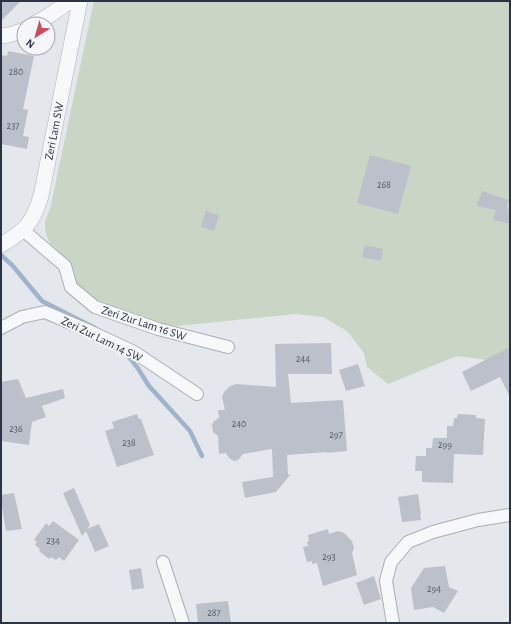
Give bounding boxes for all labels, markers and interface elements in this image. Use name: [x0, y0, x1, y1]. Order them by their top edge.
north arrow: [16, 16, 56, 56]
text: N: [24, 37, 37, 50]
house number: 280: [9, 67, 23, 77]
street label: Zeri Lam SW: [43, 101, 66, 161]
house number: 237: [7, 121, 19, 131]
house number: 268: [377, 180, 391, 190]
street label: Zeri Zur Lam 16 SW: [100, 304, 188, 342]
street label: Zeri Zur Lam 14 SW: [60, 314, 145, 364]
house number: 244: [296, 354, 310, 364]
house number: 240: [232, 419, 246, 429]
house number: 236: [9, 424, 23, 434]
house number: 297: [329, 430, 343, 440]
house number: 238: [122, 438, 136, 448]
house number: 299: [438, 440, 452, 450]
house number: 234: [46, 536, 60, 546]
house number: 293: [322, 552, 336, 562]
house number: 294: [427, 584, 441, 594]
house number: 287: [207, 608, 221, 618]

